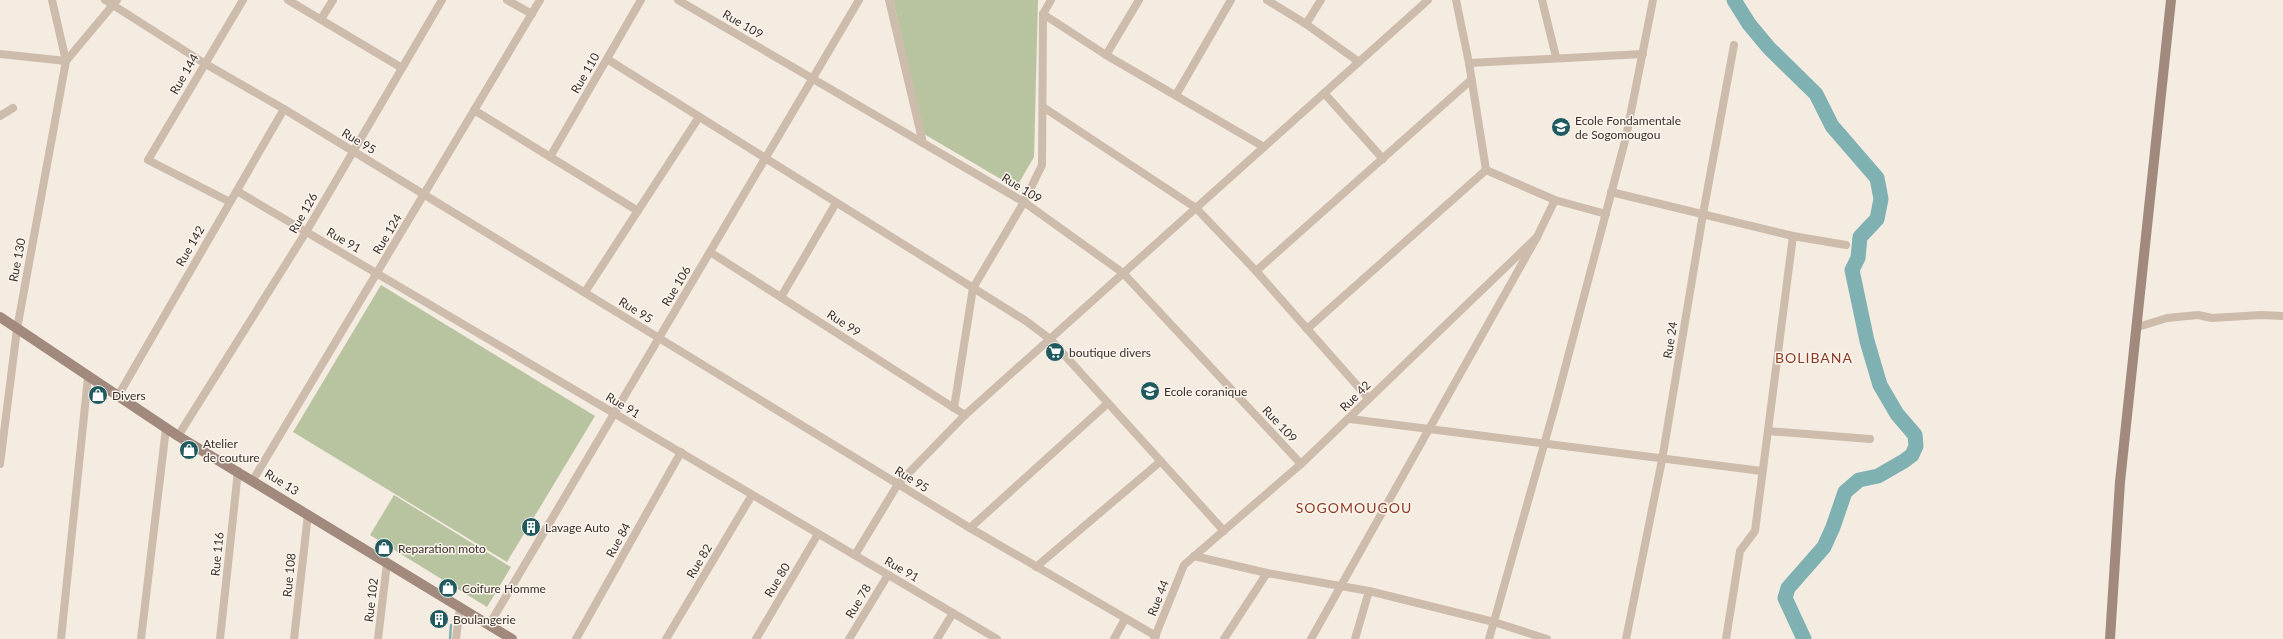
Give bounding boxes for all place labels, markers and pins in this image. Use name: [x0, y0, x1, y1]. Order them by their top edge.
place label: Ecole Fondamentale de Sogomougou: [1575, 113, 1681, 142]
school or university icon: Ecole Fondamentale de Sogomougou: [1550, 116, 1572, 138]
supermarket icon: boutique divers: [1044, 341, 1066, 363]
place label: boutique divers: [1069, 345, 1151, 360]
school or university icon: Ecole coranique: [1139, 380, 1161, 402]
shop icon: Divers: [87, 384, 109, 406]
place label: Ecole coranique: [1164, 384, 1247, 399]
place label: Divers: [112, 388, 146, 403]
place label: Atelier de couture: [203, 436, 260, 465]
shop icon: Atelier de couture: [178, 439, 200, 461]
building icon: Lavage Auto: [520, 516, 542, 538]
place label: Lavage Auto: [545, 520, 610, 535]
shop icon: Reparation moto: [373, 537, 395, 559]
place label: Reparation moto: [398, 541, 486, 556]
shop icon: Coifure Homme: [437, 577, 459, 599]
place label: Coifure Homme: [462, 581, 546, 596]
building icon: Boulangerie: [428, 608, 450, 630]
place label: Boulangerie: [453, 612, 516, 627]

